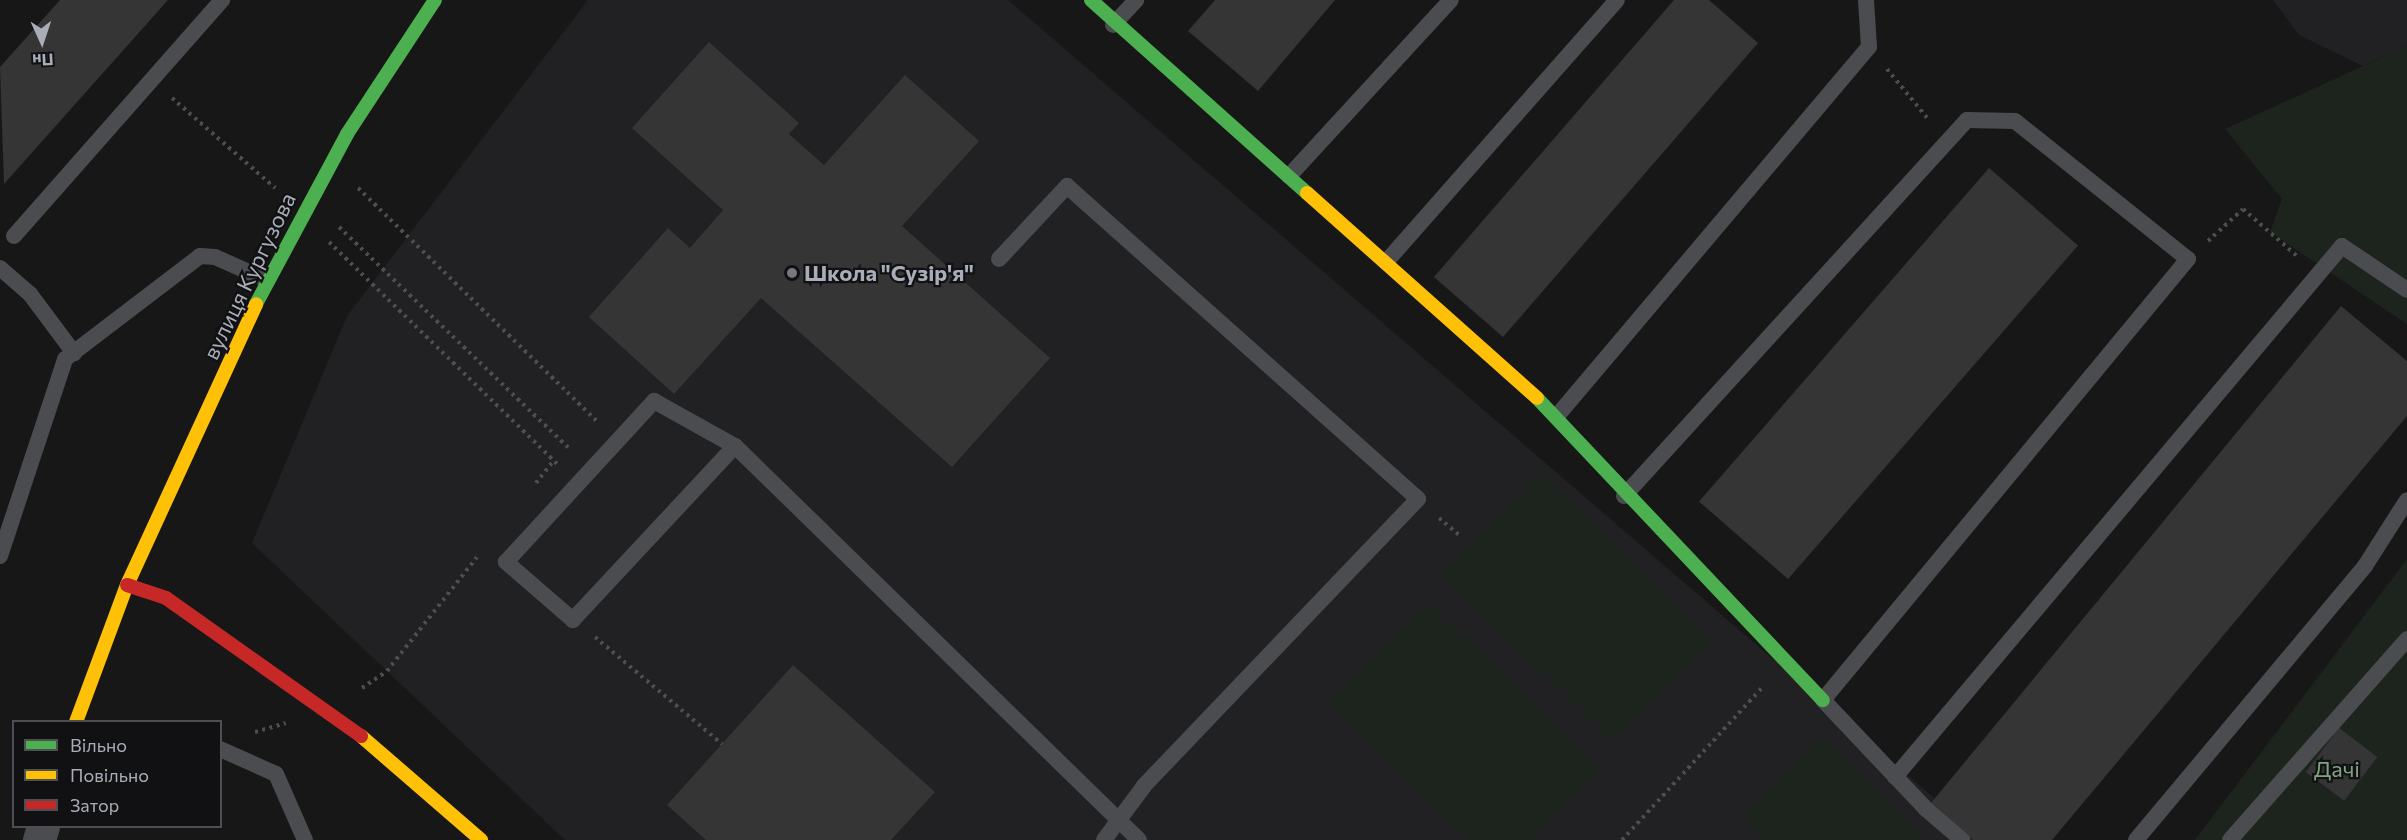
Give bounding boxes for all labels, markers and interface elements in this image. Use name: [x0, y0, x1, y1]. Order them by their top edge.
north arrow: [12, 12, 72, 72]
text: Пн: [32, 50, 54, 71]
street label: вулиця Кургузова: [197, 188, 301, 364]
place label: Школа "Сузір'я": [804, 260, 974, 286]
marker: Школа "Сузір'я": [785, 266, 799, 280]
legend: [12, 720, 222, 828]
text: Вільно: [70, 734, 127, 756]
park label: Дачі: [2314, 756, 2360, 782]
text: Повільно: [70, 764, 149, 786]
text: Затор: [70, 794, 119, 816]

